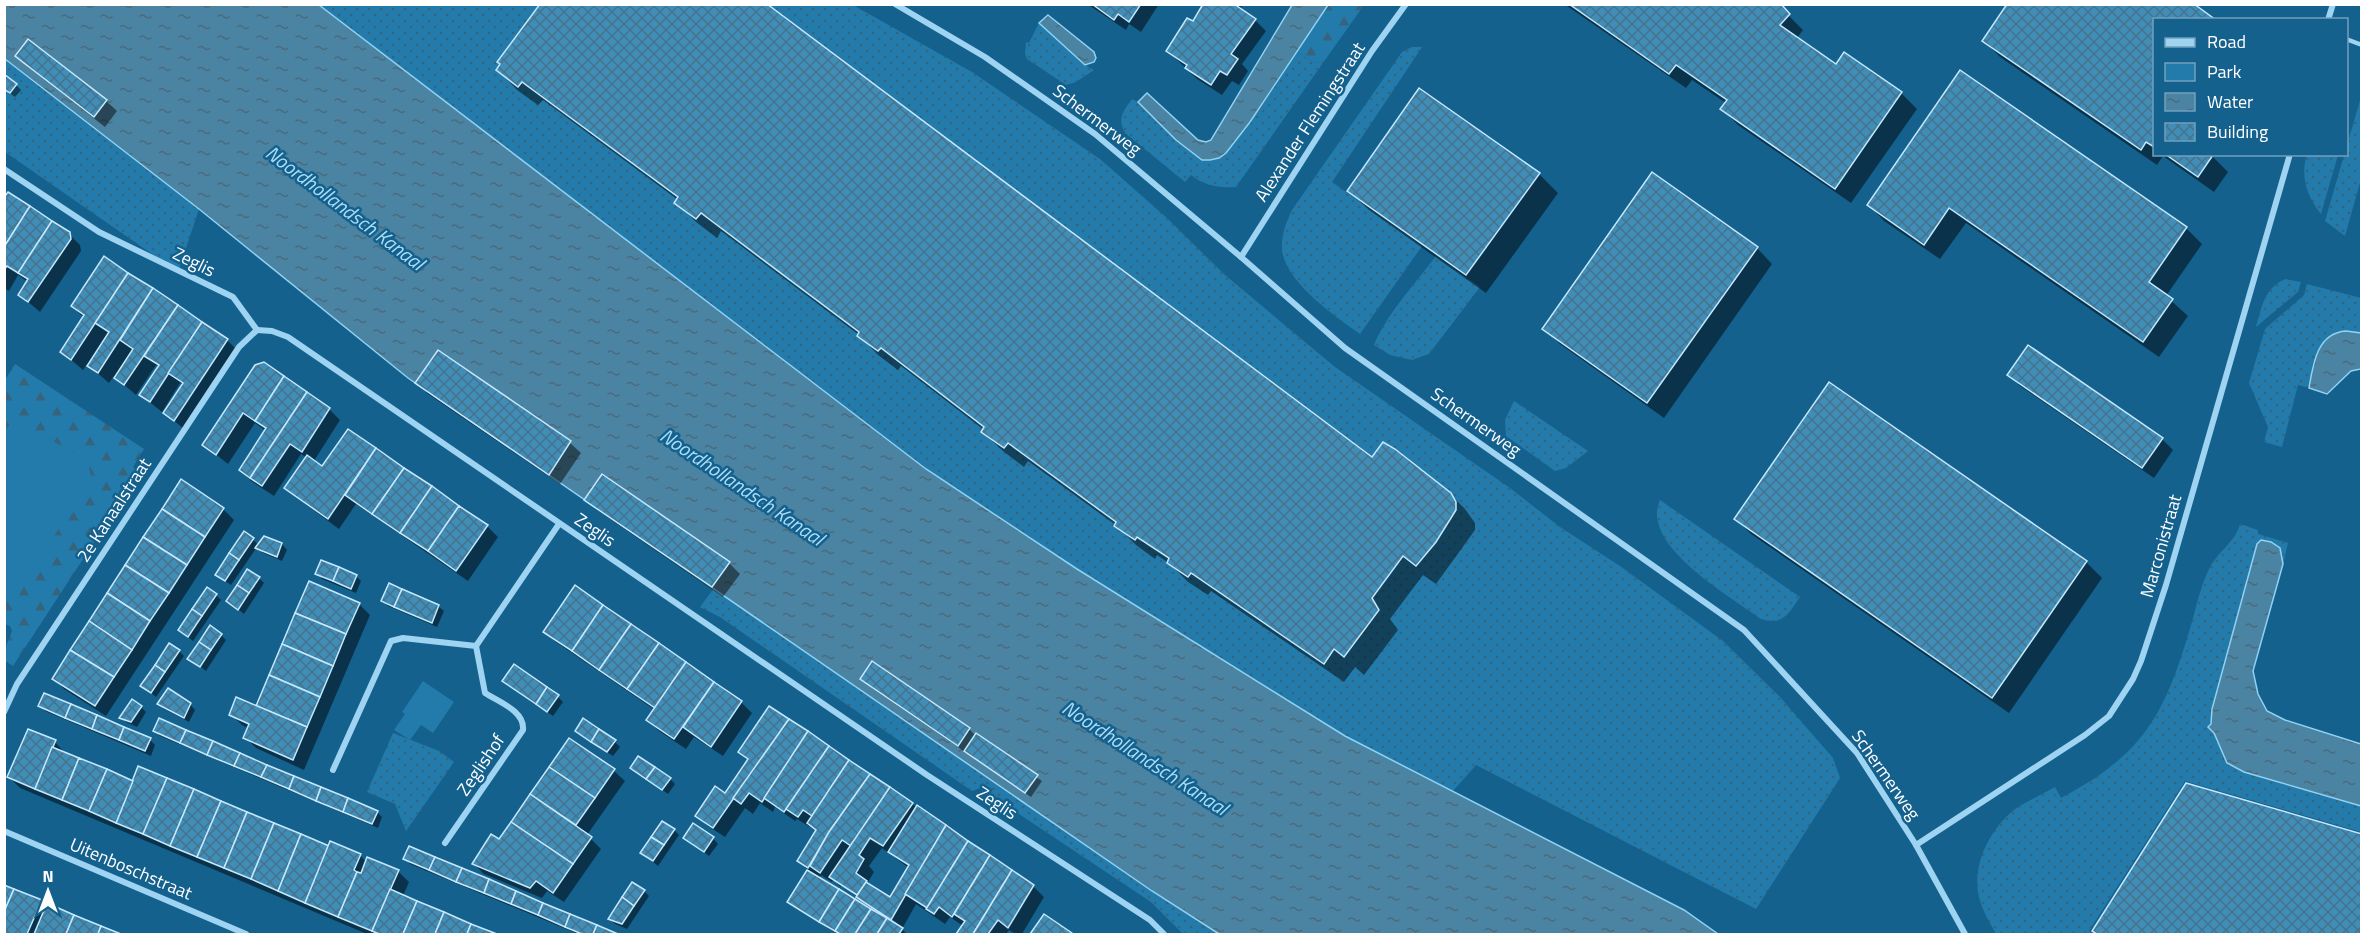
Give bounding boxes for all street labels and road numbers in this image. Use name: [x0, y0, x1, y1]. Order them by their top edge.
street label: Alexander Flemingstraat: [1248, 36, 1372, 207]
street label: Schermerweg: [1047, 77, 1147, 162]
street label: Zeglis: [168, 240, 220, 283]
street label: Schermerweg: [1426, 380, 1527, 463]
street label: 2e Kanaalstraat: [70, 452, 158, 567]
street label: Marconistraat: [2133, 490, 2188, 601]
street label: Zeglis: [569, 506, 621, 553]
street label: Schermerweg: [1845, 724, 1928, 825]
street label: Zeglishof: [450, 728, 511, 801]
street label: Zeglis: [971, 779, 1023, 826]
street label: Uitenboschstraat: [66, 831, 197, 907]

